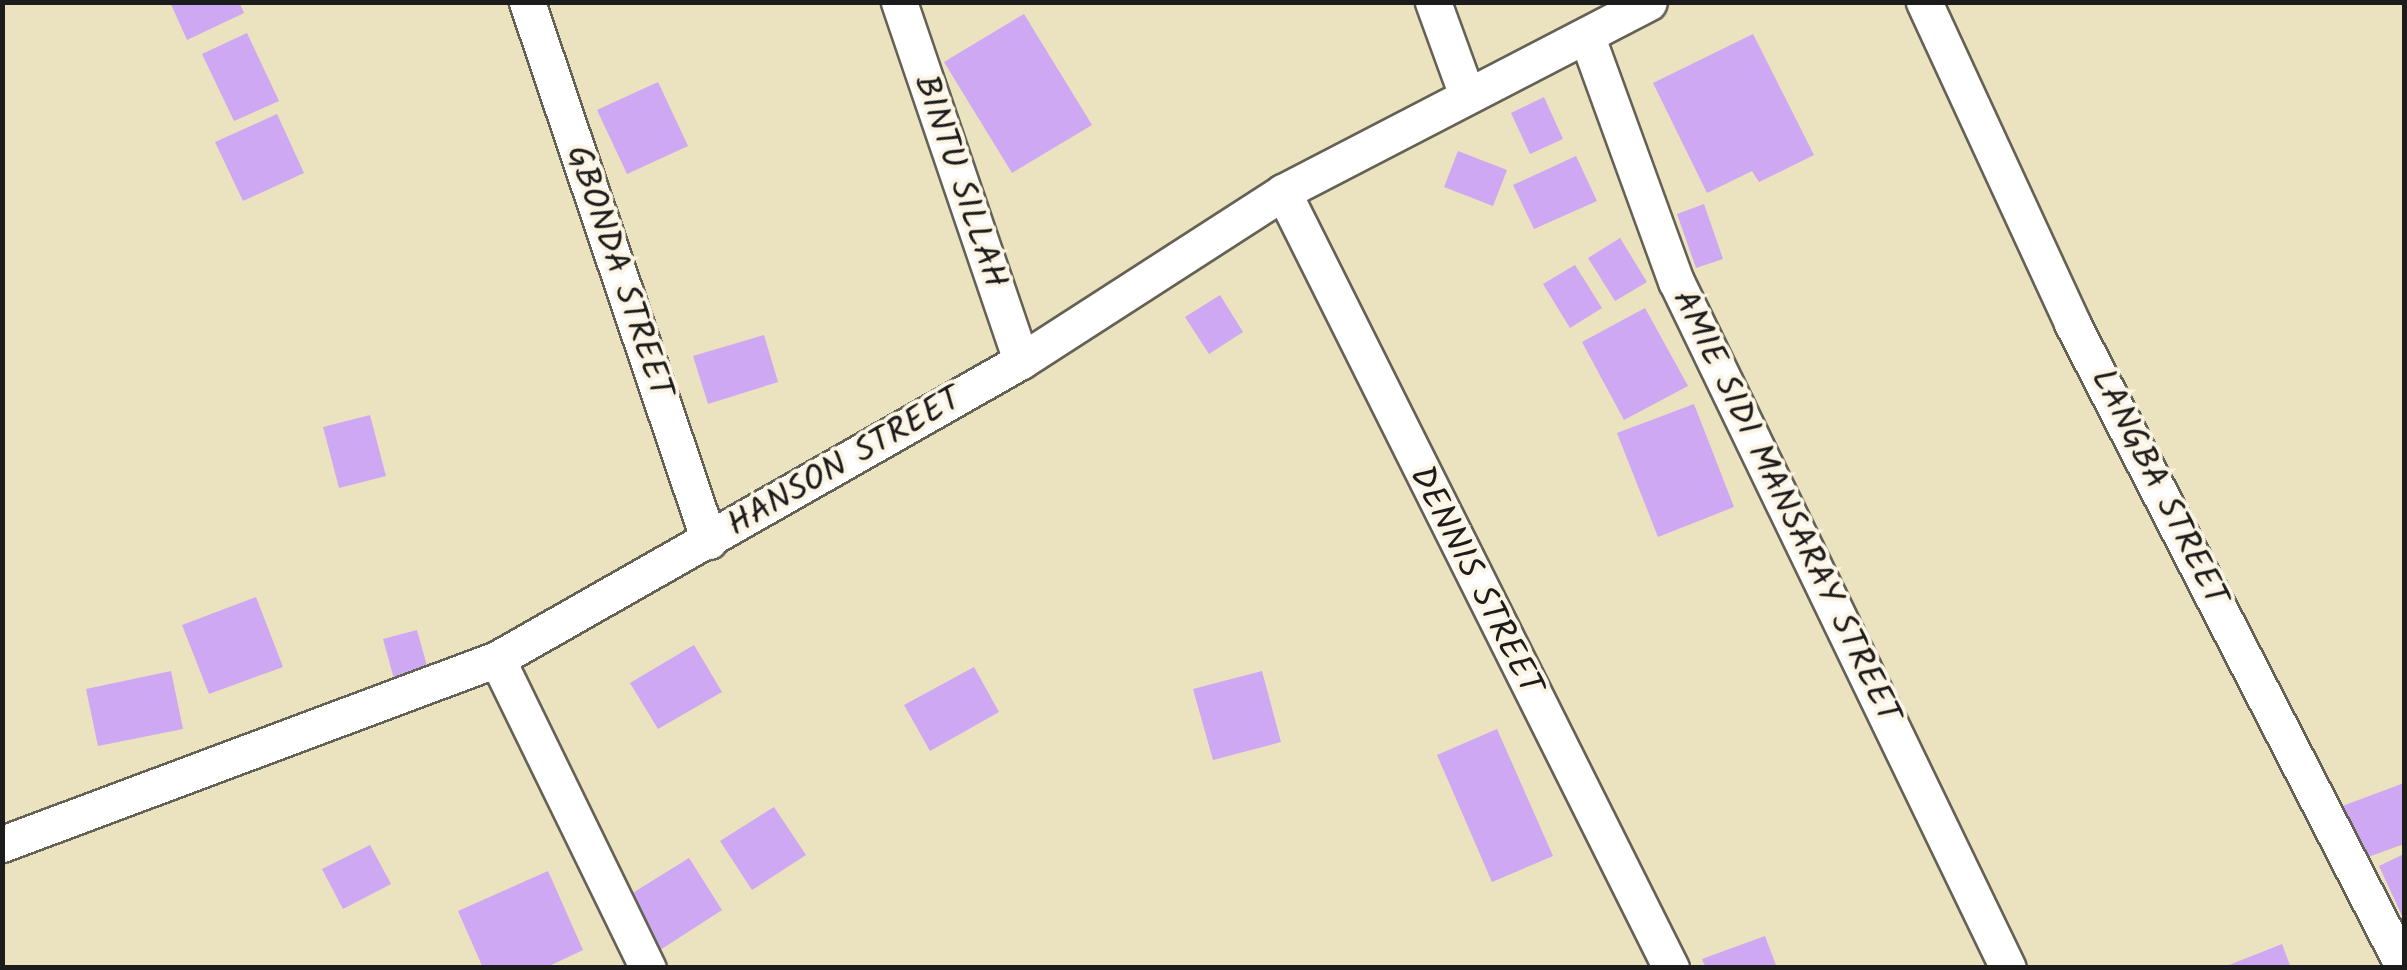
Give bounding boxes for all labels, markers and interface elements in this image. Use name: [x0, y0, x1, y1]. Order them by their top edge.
street label: BINTU SILLAH: [903, 70, 1015, 294]
street label: GBONDA STREET: [555, 140, 681, 404]
street label: AMIE SIDI MANSARAY STREET: [1662, 283, 1908, 731]
street label: LANGBA STREET: [2080, 362, 2236, 614]
street label: HANSON STREET: [720, 379, 970, 547]
street label: DENNIS STREET: [1399, 459, 1551, 703]

